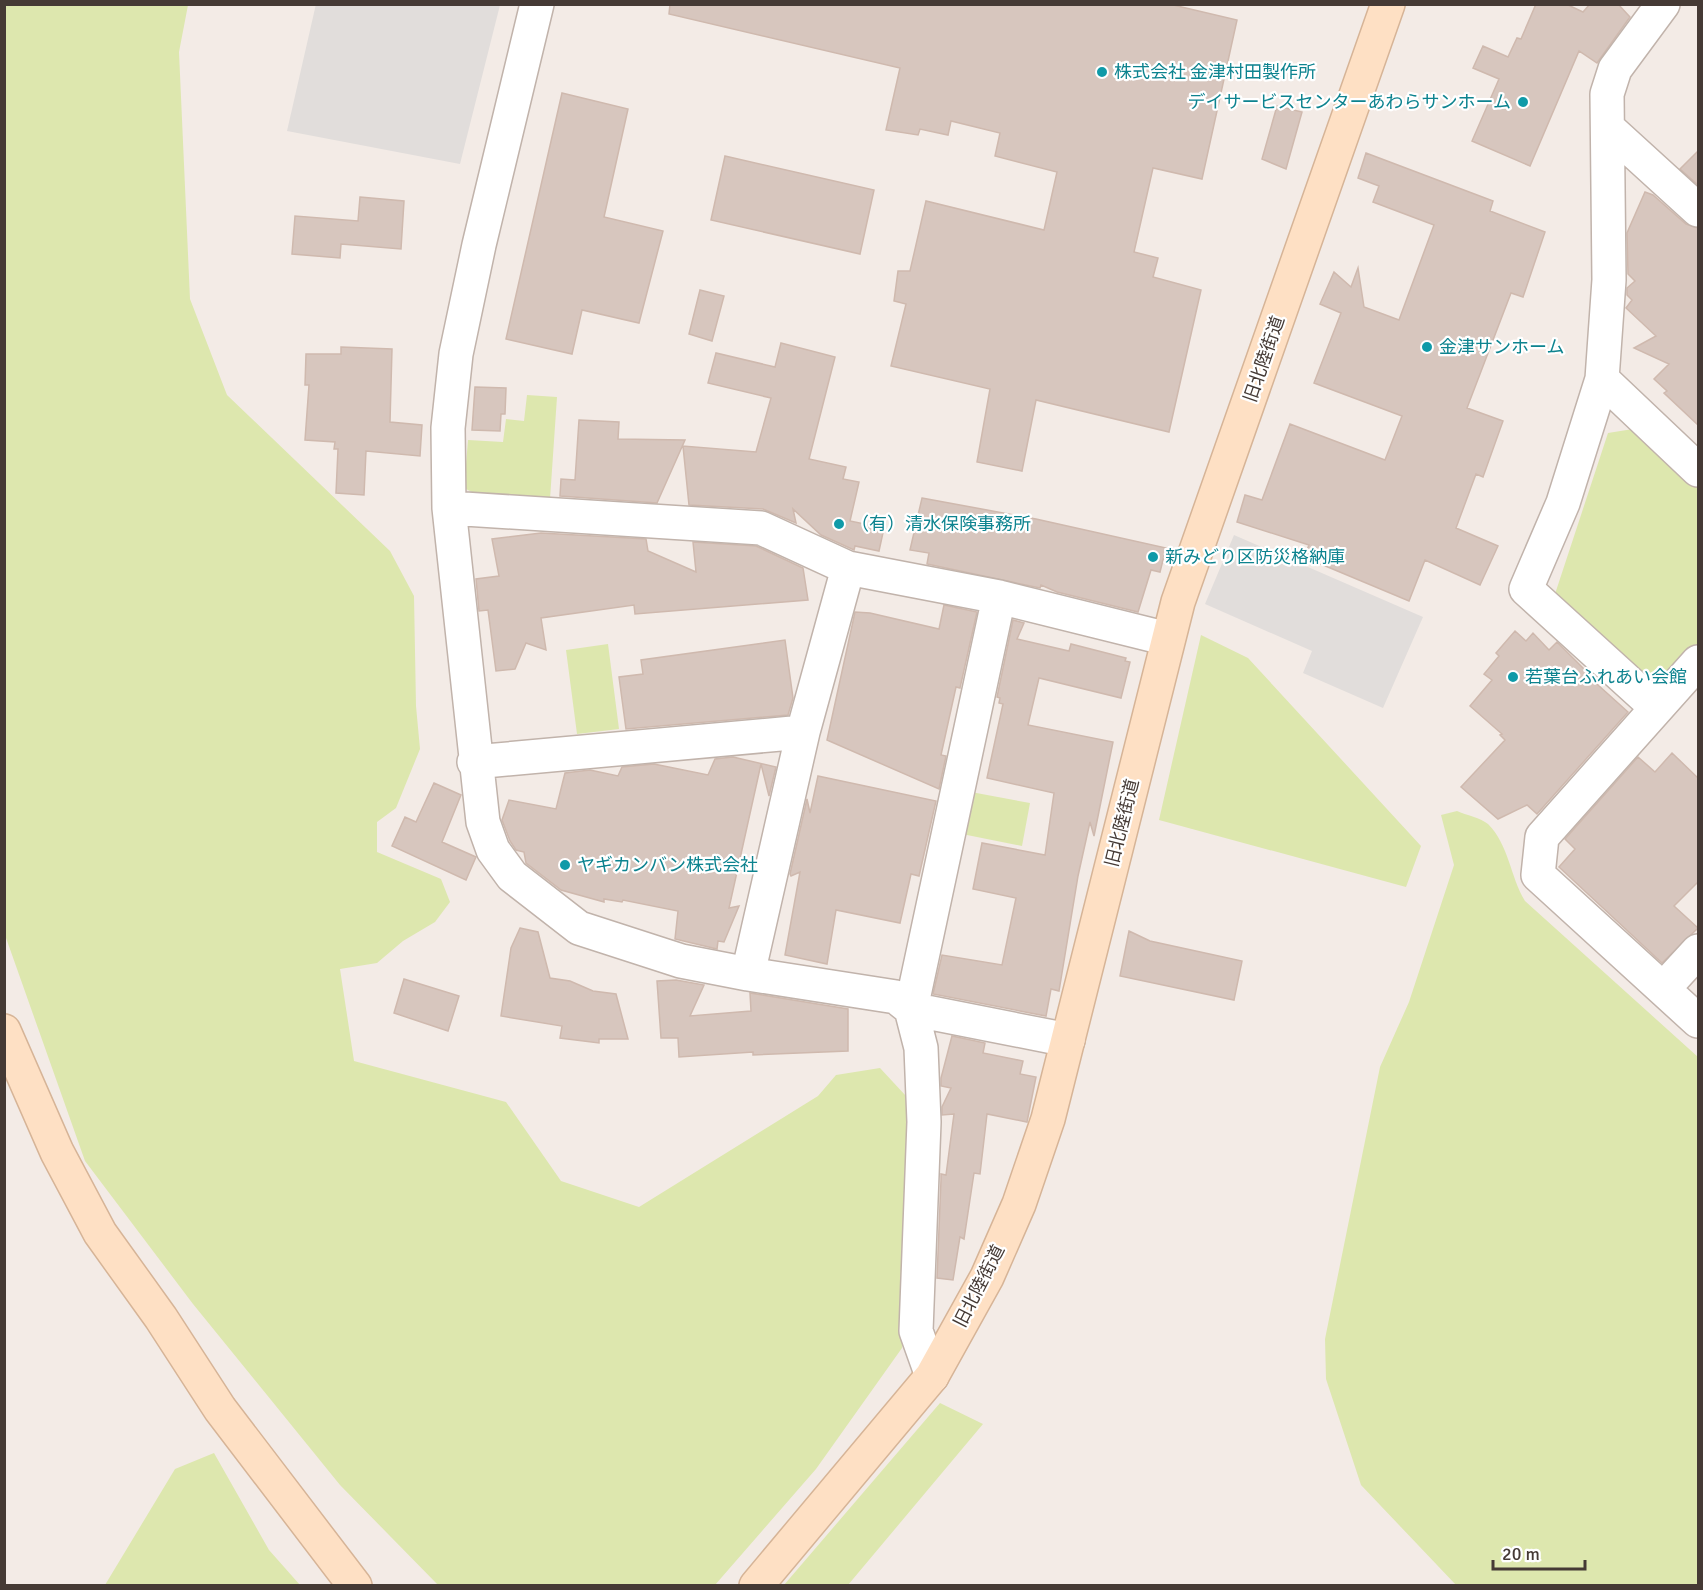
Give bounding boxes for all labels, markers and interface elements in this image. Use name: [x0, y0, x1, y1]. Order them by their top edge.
place label: 株式会社 金津村田製作所: [1114, 61, 1316, 83]
marker: 株式会社 金津村田製作所: [1095, 65, 1109, 79]
place label: デイサービスセンターあわらサンホーム: [1188, 91, 1511, 113]
marker: デイサービスセンターあわらサンホーム: [1516, 95, 1530, 109]
street label: 旧北陸街道: [1239, 313, 1289, 405]
place label: 金津サンホーム: [1439, 336, 1564, 358]
marker: 金津サンホーム: [1420, 340, 1434, 354]
place label: （有）清水保険事務所: [851, 513, 1031, 535]
marker: （有）清水保険事務所: [832, 517, 846, 531]
place label: 新みどり区防災格納庫: [1165, 546, 1345, 568]
marker: 新みどり区防災格納庫: [1146, 550, 1160, 564]
place label: 若葉台ふれあい会館: [1525, 666, 1687, 688]
marker: 若葉台ふれあい会館: [1506, 670, 1520, 684]
street label: 旧北陸街道: [1100, 777, 1144, 869]
place label: ヤギカンバン株式会社: [577, 854, 758, 876]
marker: ヤギカンバン株式会社: [558, 858, 572, 872]
street label: 旧北陸街道: [949, 1241, 1009, 1331]
scale bar: [1493, 1533, 1584, 1571]
text: 20 m: [1502, 1543, 1540, 1565]

